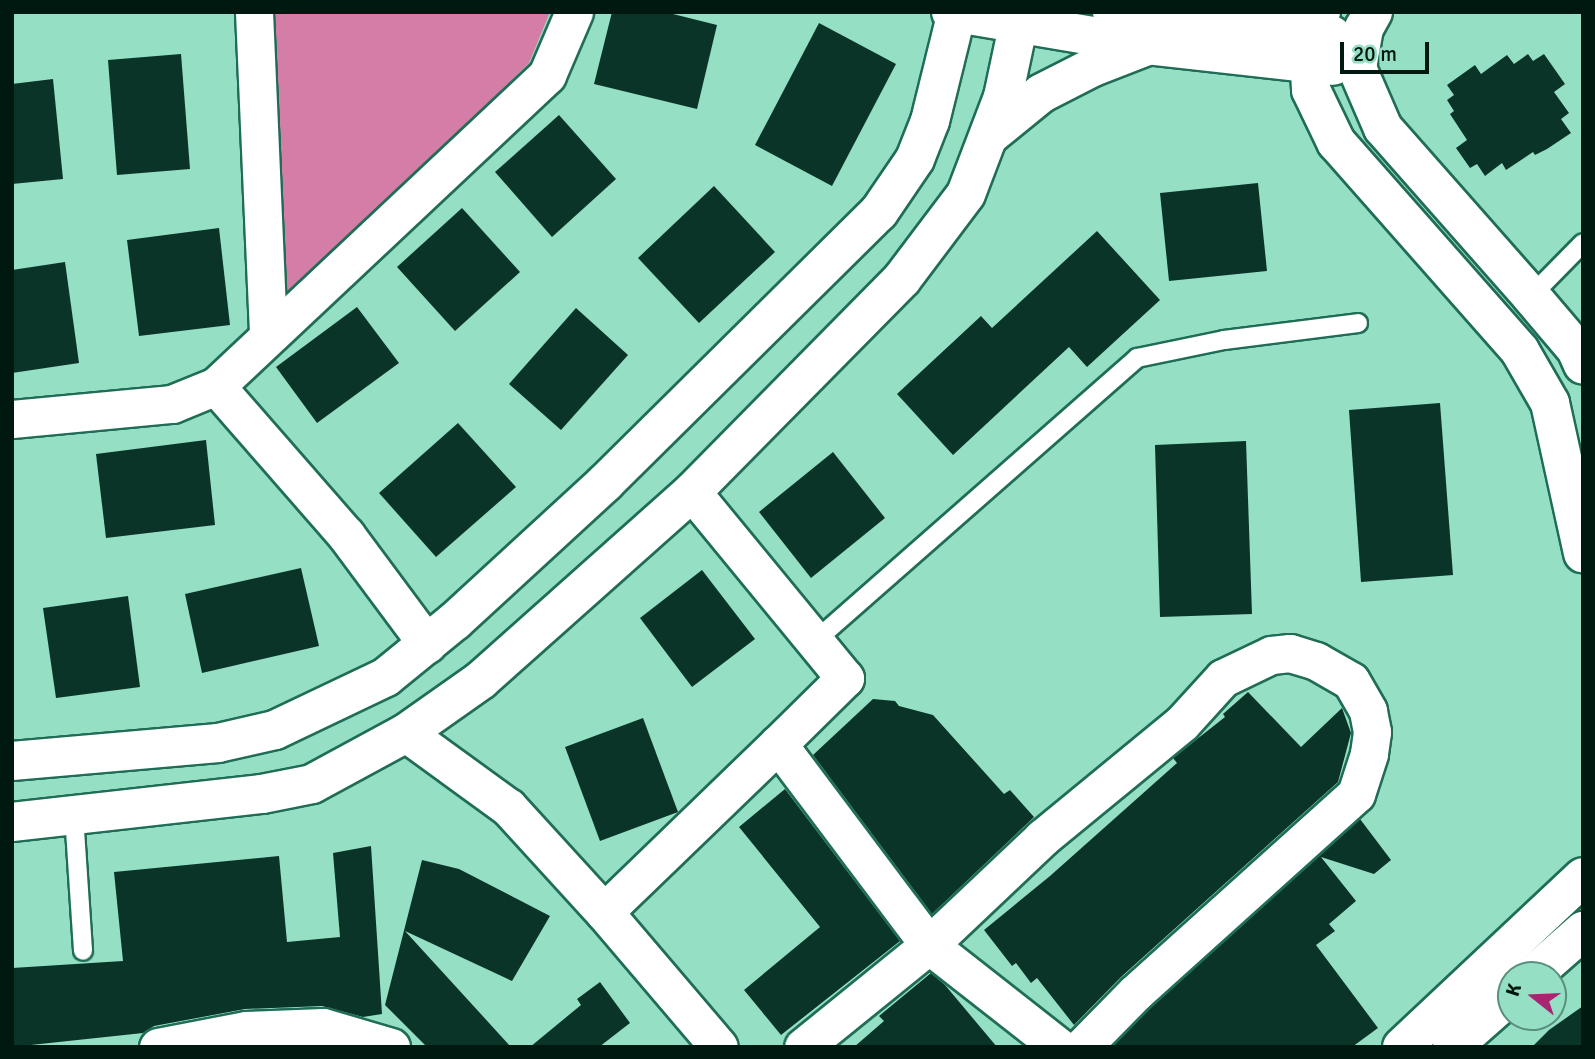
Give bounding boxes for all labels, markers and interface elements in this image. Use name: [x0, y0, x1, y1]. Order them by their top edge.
scale bar: [1343, 28, 1432, 72]
text: 20 m: [1353, 41, 1397, 67]
north arrow: [1497, 961, 1567, 1031]
text: K: [1501, 981, 1527, 999]

